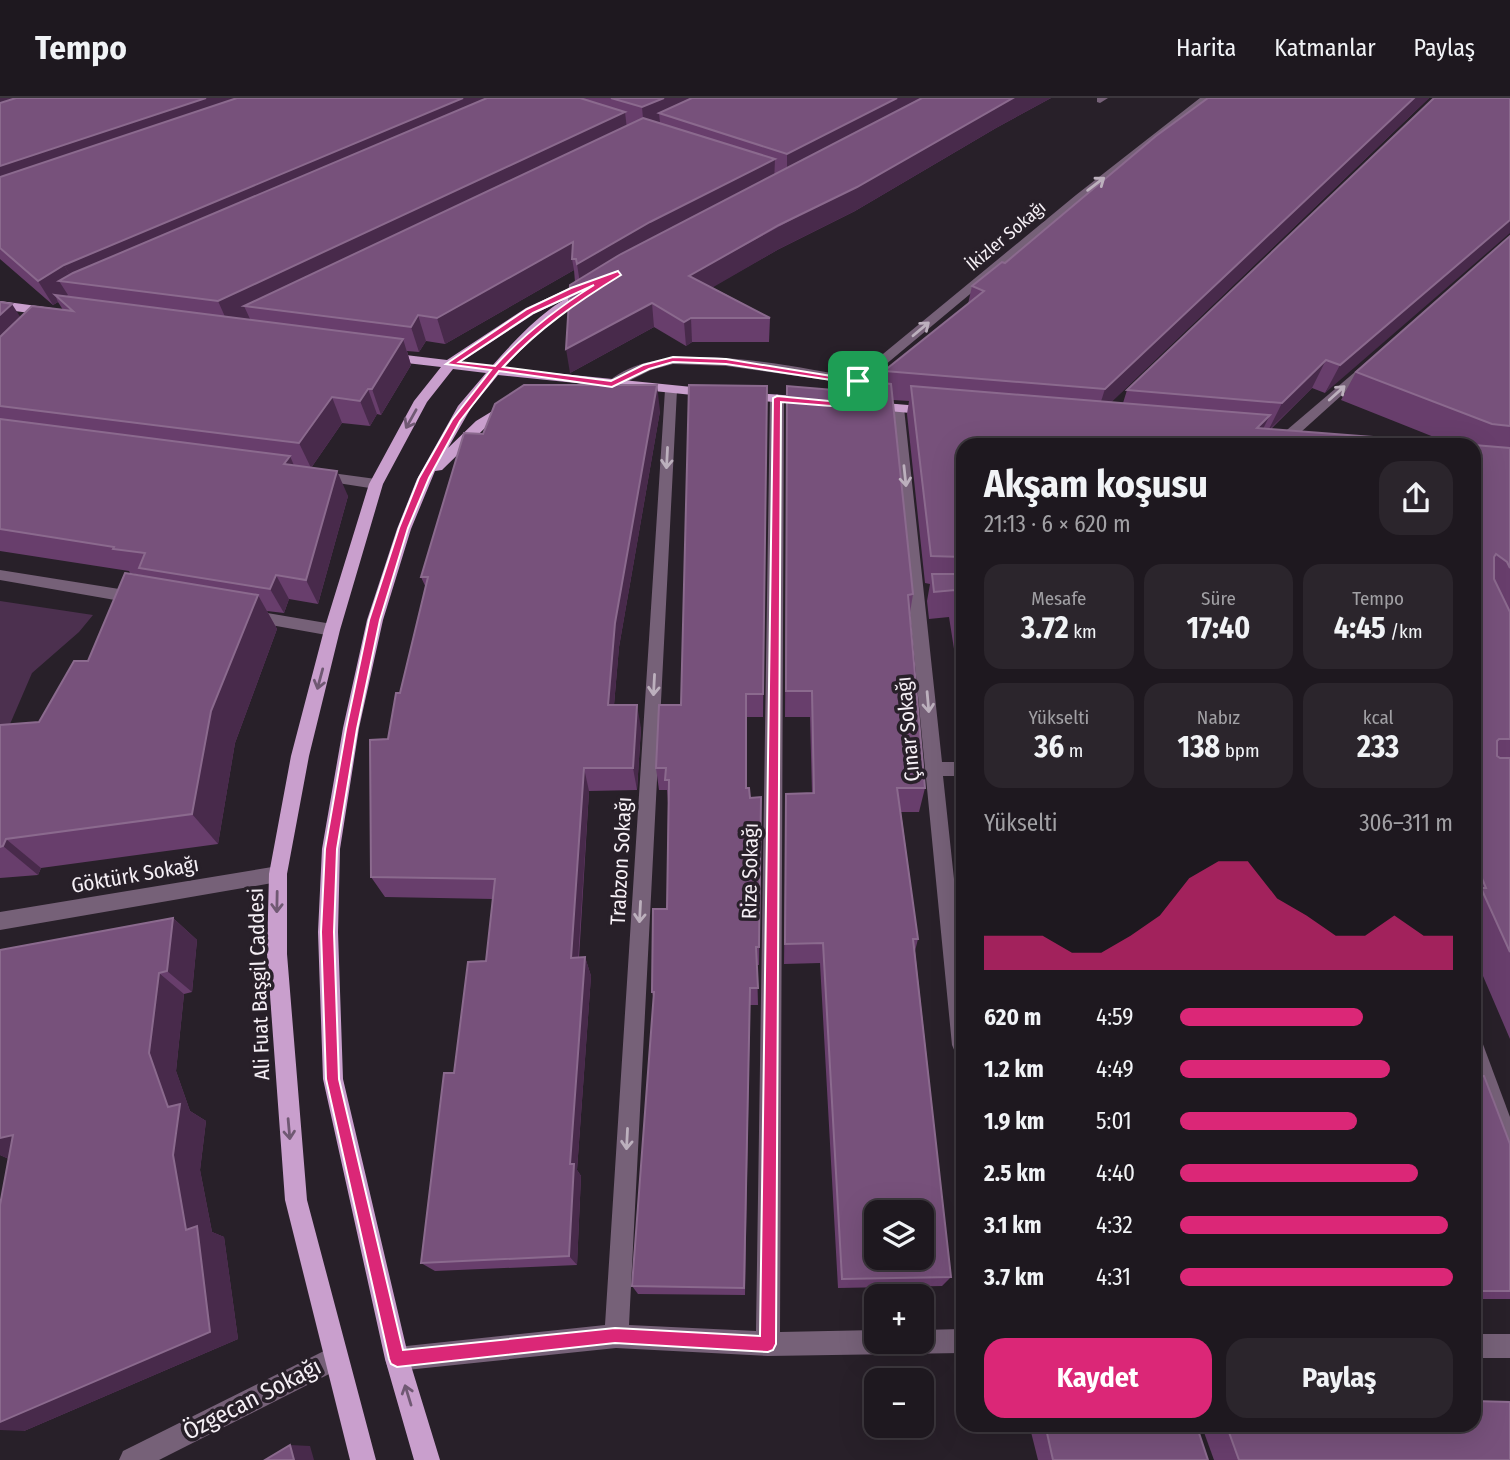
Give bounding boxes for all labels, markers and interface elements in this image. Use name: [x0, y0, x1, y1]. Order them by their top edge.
text: Tempo: [35, 28, 127, 68]
text: Harita: [1176, 34, 1236, 62]
text: Katmanlar: [1274, 34, 1376, 62]
text: Paylaş: [1414, 34, 1475, 62]
one-way arrow: [1087, 177, 1106, 192]
street label: İkizler Sokağı: [962, 196, 1050, 276]
one-way arrow: [911, 321, 929, 336]
pin: [828, 351, 888, 411]
icon: arrive: [839, 362, 877, 400]
one-way arrow: [1327, 385, 1345, 401]
one-way arrow: [404, 409, 418, 429]
one-way arrow: [660, 446, 673, 469]
text: Akşam koşusu: [984, 461, 1208, 507]
button: share: [1379, 461, 1453, 535]
one-way arrow: [898, 464, 911, 487]
text: 21:13 · 6 × 620 m: [984, 510, 1131, 538]
text: Mesafe: [1031, 587, 1086, 610]
text: Süre: [1201, 587, 1236, 610]
text: Tempo: [1352, 587, 1404, 610]
text: 3.72: [1021, 610, 1069, 646]
text: 17:40: [1186, 610, 1250, 646]
text: 4:45: [1334, 610, 1386, 646]
text: km: [1069, 620, 1097, 643]
text: /km: [1386, 620, 1423, 643]
one-way arrow: [313, 667, 326, 690]
one-way arrow: [647, 673, 660, 696]
street label: Çınar Sokağı: [890, 675, 926, 783]
one-way arrow: [922, 691, 935, 713]
text: Yükselti: [1028, 706, 1089, 729]
text: Nabız: [1197, 706, 1240, 729]
text: kcal: [1363, 706, 1394, 729]
text: 36: [1034, 729, 1064, 765]
text: 138: [1177, 729, 1220, 765]
text: 233: [1357, 729, 1399, 765]
text: m: [1064, 739, 1083, 762]
text: bpm: [1220, 739, 1260, 762]
street label: Trabzon Sokağı: [605, 796, 637, 926]
text: Yükselti: [984, 809, 1058, 837]
text: 306–311 m: [1359, 809, 1453, 837]
street label: Rize Sokağı: [736, 823, 764, 919]
street label: Göktürk Sokağı: [69, 851, 201, 899]
street label: Ali Fuat Başgil Caddesi: [243, 887, 275, 1081]
one-way arrow: [271, 890, 284, 913]
one-way arrow: [634, 900, 647, 923]
text: 620 m: [984, 1003, 1041, 1031]
text: 4:59: [1096, 1003, 1134, 1031]
text: 1.2 km: [984, 1055, 1044, 1083]
text: 4:49: [1096, 1055, 1134, 1083]
text: 1.9 km: [984, 1107, 1044, 1135]
text: 5:01: [1096, 1107, 1132, 1135]
one-way arrow: [283, 1117, 296, 1140]
one-way arrow: [620, 1127, 633, 1150]
text: 2.5 km: [984, 1159, 1045, 1187]
text: 4:40: [1096, 1159, 1135, 1187]
map controls: [864, 1200, 934, 1438]
button: layers: [864, 1200, 934, 1270]
text: 3.1 km: [984, 1211, 1042, 1239]
text: 4:32: [1096, 1211, 1133, 1239]
text: 3.7 km: [984, 1263, 1044, 1291]
text: 4:31: [1096, 1263, 1131, 1291]
button: +: [864, 1284, 934, 1354]
button: Kaydet: [984, 1338, 1212, 1418]
button: Paylaş: [1226, 1338, 1453, 1418]
street label: Özgecan Sokağı: [178, 1352, 326, 1446]
button: −: [864, 1368, 934, 1438]
one-way arrow: [400, 1384, 413, 1406]

